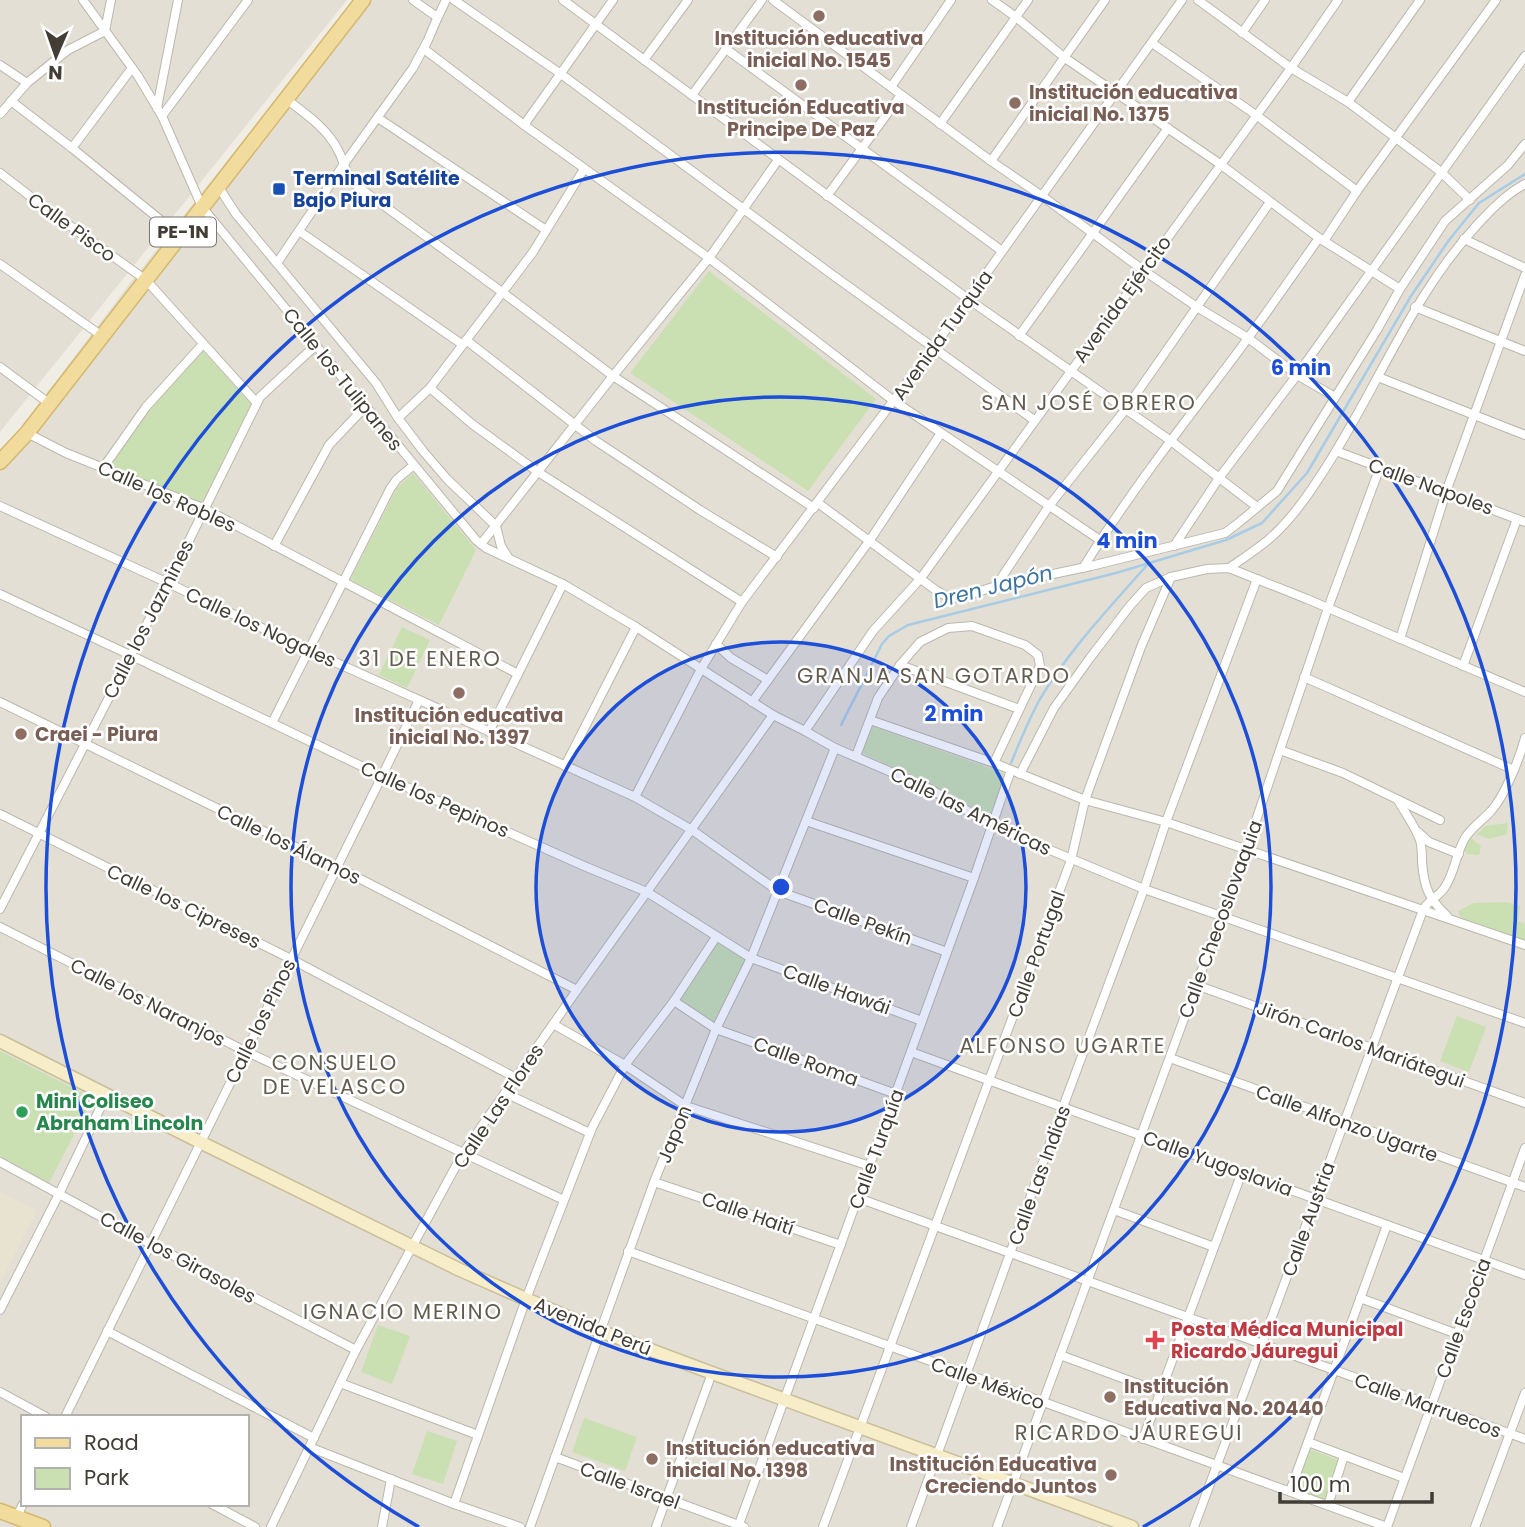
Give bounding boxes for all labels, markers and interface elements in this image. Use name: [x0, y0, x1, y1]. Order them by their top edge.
marker: Institución educativa inicial No. 1545: [811, 8, 827, 24]
north arrow: [21, 21, 91, 91]
place label: Institución educativa inicial No. 1545: [715, 25, 923, 74]
text: N: [48, 59, 63, 86]
marker: Institución Educativa Principe De Paz: [793, 77, 809, 93]
place label: Institución educativa inicial No. 1375: [1029, 79, 1238, 128]
place label: Institución Educativa Principe De Paz: [697, 94, 905, 143]
marker: Institución educativa inicial No. 1375: [1007, 95, 1023, 111]
place label: Terminal Satélite Bajo Piura: [293, 165, 460, 214]
marker: Terminal Satélite Bajo Piura: [271, 181, 287, 197]
street label: Calle Pisco: [22, 186, 121, 269]
road number: PE-1N: [150, 218, 216, 246]
street label: Avenida Ejército: [1067, 230, 1178, 368]
street label: Avenida Turquía: [886, 265, 999, 406]
street label: Calle los Tulipanes: [276, 302, 409, 457]
text: 6 min: [1271, 353, 1331, 382]
district label: SAN JOSÉ OBRERO: [981, 388, 1197, 417]
street label: Calle Napoles: [1365, 451, 1497, 522]
street label: Calle los Robles: [93, 454, 240, 539]
text: 4 min: [1096, 526, 1158, 555]
street label: Calle los Jazmines: [97, 535, 200, 703]
water label: Dren Japón: [930, 558, 1055, 615]
street label: Calle los Nogales: [181, 581, 340, 674]
district label: 31 DE ENERO: [358, 644, 502, 673]
district label: GRANJA SAN GOTARDO: [797, 661, 1071, 690]
marker: Institución educativa inicial No. 1397: [451, 685, 467, 701]
text: 2 min: [924, 699, 984, 728]
place label: Institución educativa inicial No. 1397: [355, 702, 563, 751]
place label: Craei - Piura: [35, 721, 158, 748]
marker: Craei - Piura: [13, 726, 29, 742]
street label: Calle los Pepinos: [356, 755, 513, 844]
street label: Calle las Américas: [886, 761, 1056, 862]
street label: Calle los Álamos: [212, 798, 365, 891]
street label: Calle Checoslovaquia: [1172, 816, 1269, 1022]
street label: Calle los Cipreses: [102, 857, 265, 955]
centre of rings: [769, 875, 793, 899]
street label: Calle Portugal: [1001, 887, 1072, 1021]
street label: Calle Pekín: [810, 891, 916, 952]
street label: Calle los Naranjos: [66, 952, 230, 1053]
street label: Calle los Pinos: [219, 954, 302, 1088]
street label: Calle Hawái: [779, 957, 894, 1021]
street label: Jirón Carlos Mariátegui: [1253, 994, 1469, 1095]
street label: Calle Roma: [750, 1030, 862, 1093]
district label: ALFONSO UGARTE: [959, 1031, 1167, 1060]
street label: Calle Las Flores: [447, 1039, 550, 1174]
district label: CONSUELO DE VELASCO: [263, 1048, 407, 1101]
street label: Calle Alfonzo Ugarte: [1252, 1078, 1442, 1169]
street label: Calle Turquía: [842, 1085, 911, 1213]
place label: Mini Coliseo Abraham Lincoln: [36, 1088, 203, 1137]
street label: Japon: [651, 1101, 698, 1167]
street label: Calle Las Indias: [1002, 1102, 1077, 1249]
marker: Mini Coliseo Abraham Lincoln: [14, 1104, 30, 1120]
street label: Calle Yugoslavia: [1139, 1124, 1296, 1203]
street label: Calle Austria: [1275, 1158, 1342, 1280]
street label: Calle Haití: [698, 1185, 798, 1242]
street label: Calle los Girasoles: [95, 1205, 261, 1310]
street label: Calle Escocia: [1429, 1254, 1498, 1382]
street label: Avenida Perú: [530, 1291, 656, 1362]
district label: IGNACIO MERINO: [303, 1297, 503, 1326]
place label: Posta Médica Municipal Ricardo Jáuregui: [1171, 1316, 1403, 1365]
marker: Posta Médica Municipal Ricardo Jáuregui: [1145, 1330, 1165, 1350]
street label: Calle México: [927, 1350, 1049, 1417]
street label: Calle Marruecos: [1351, 1366, 1505, 1445]
place label: Institución Educativa No. 20440: [1124, 1373, 1324, 1422]
marker: Institución Educativa No. 20440: [1102, 1389, 1118, 1405]
legend: [21, 1415, 248, 1506]
district label: RICARDO JÁUREGUI: [1015, 1418, 1243, 1447]
text: Road: [84, 1428, 139, 1457]
place label: Institución educativa inicial No. 1398: [666, 1435, 875, 1484]
marker: Institución educativa inicial No. 1398: [644, 1451, 660, 1467]
place label: Institución Educativa Creciendo Juntos: [890, 1451, 1097, 1500]
street label: Calle Israel: [576, 1455, 684, 1516]
scale bar: [1280, 1460, 1432, 1504]
text: Park: [84, 1463, 129, 1492]
marker: Institución Educativa Creciendo Juntos: [1103, 1467, 1119, 1483]
text: 100 m: [1290, 1470, 1350, 1499]

